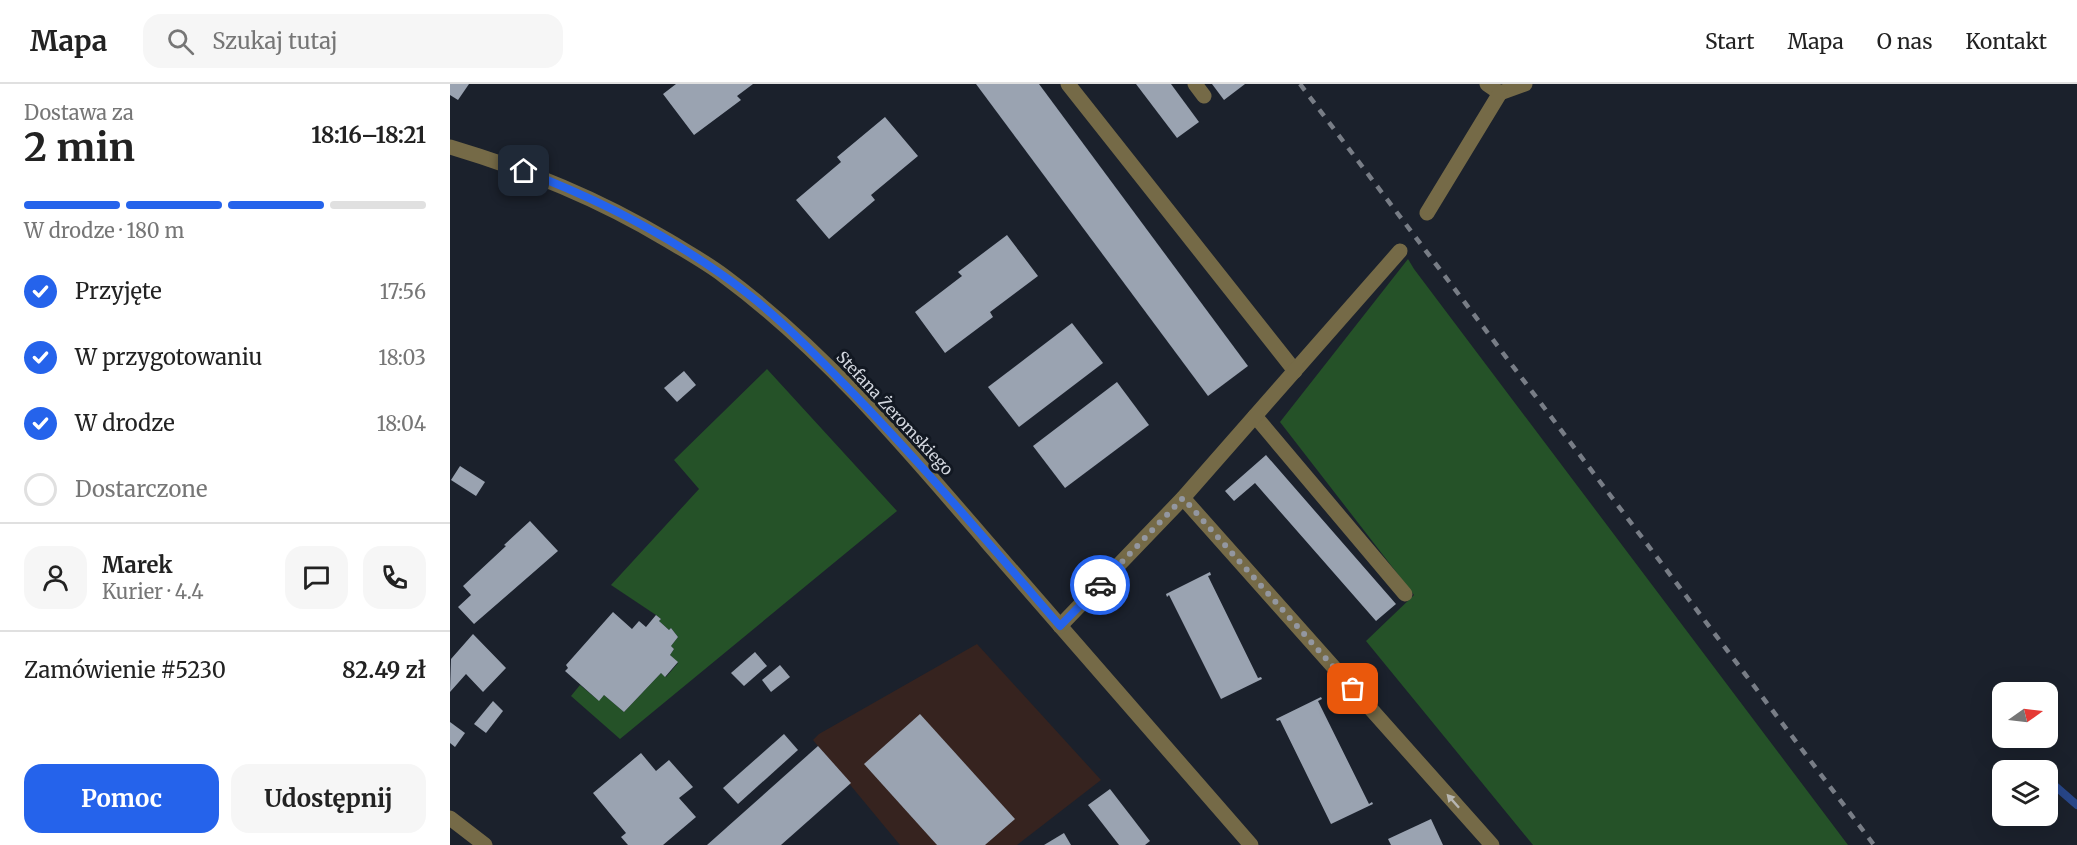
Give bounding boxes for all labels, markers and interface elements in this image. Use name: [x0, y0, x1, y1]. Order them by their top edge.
search box: [143, 14, 563, 68]
text: Mapa: [30, 23, 107, 59]
icon: search: [164, 25, 197, 58]
text: Szukaj tutaj: [212, 27, 338, 55]
text: Start: [1705, 28, 1754, 55]
text: Mapa: [1787, 28, 1844, 55]
text: O nas: [1877, 28, 1932, 55]
text: Kontakt: [1965, 28, 2047, 55]
text: Dostawa za: [24, 100, 134, 125]
text: 18:16–18:21: [311, 121, 426, 149]
text: 2 min: [24, 123, 135, 172]
pin: [498, 145, 549, 196]
icon: home: [507, 154, 540, 187]
text: W drodze · 180 m: [24, 218, 184, 243]
icon: check: [24, 275, 57, 308]
text: Przyjęte: [75, 277, 162, 305]
text: 17:56: [380, 279, 426, 304]
icon: check: [24, 341, 57, 374]
text: W przygotowaniu: [75, 343, 262, 371]
text: 18:03: [378, 345, 426, 370]
street label: Stefana Żeromskiego: [832, 347, 958, 479]
icon: check: [24, 407, 57, 440]
text: W drodze: [75, 409, 175, 437]
text: 18:04: [377, 411, 426, 436]
text: Dostarczone: [75, 475, 207, 503]
button: person: [24, 546, 87, 609]
button: chat: [285, 546, 348, 609]
button: phone: [363, 546, 426, 609]
text: Marek: [102, 551, 173, 579]
courier: [1070, 555, 1130, 615]
icon: car: [1084, 569, 1117, 602]
text: Kurier · 4.4: [102, 579, 204, 604]
text: Zamówienie #5230: [24, 656, 226, 684]
text: 82.49 zł: [342, 656, 426, 684]
pin: [1327, 663, 1378, 714]
icon: bag: [1336, 672, 1369, 705]
north arrow: [1992, 682, 2058, 748]
map controls: [1992, 682, 2058, 826]
button: layers: [1992, 760, 2058, 826]
button: Pomoc: [24, 764, 219, 833]
button: Udostępnij: [231, 764, 426, 833]
one-way arrow: [1447, 794, 1460, 809]

